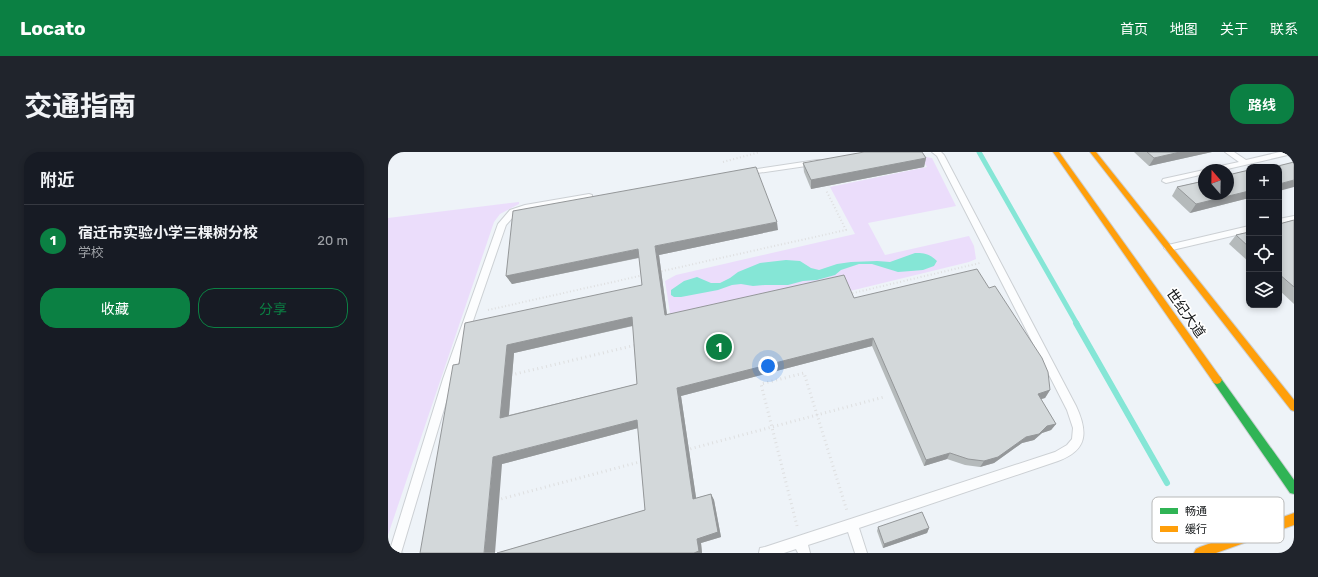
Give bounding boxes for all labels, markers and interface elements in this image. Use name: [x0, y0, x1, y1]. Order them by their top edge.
text: Locato: [20, 17, 86, 40]
text: 首页: [1120, 21, 1148, 38]
text: 地图: [1170, 21, 1198, 38]
text: 关于: [1220, 21, 1248, 38]
text: 联系: [1270, 21, 1298, 38]
button: 路线: [1230, 84, 1294, 124]
text: 交通指南: [24, 90, 136, 123]
north arrow: [1198, 164, 1234, 200]
map controls: [1246, 164, 1282, 308]
button: +: [1246, 164, 1282, 200]
text: 附近: [40, 170, 74, 190]
button: −: [1246, 200, 1282, 236]
text: 宿迁市实验小学三棵树分校: [78, 224, 258, 242]
text: 1: [50, 233, 56, 248]
text: 20 m: [317, 233, 348, 248]
button: locate: [1246, 236, 1282, 272]
text: 学校: [78, 245, 104, 260]
button: layers: [1246, 272, 1282, 308]
street label: 世纪大道: [1163, 285, 1209, 341]
button: 收藏: [40, 288, 190, 328]
button: 分享: [198, 288, 348, 328]
pin: 1: [706, 332, 732, 362]
your location: [758, 356, 778, 376]
legend: [1152, 497, 1284, 543]
text: 畅通: [1185, 505, 1207, 518]
text: 缓行: [1185, 523, 1207, 536]

